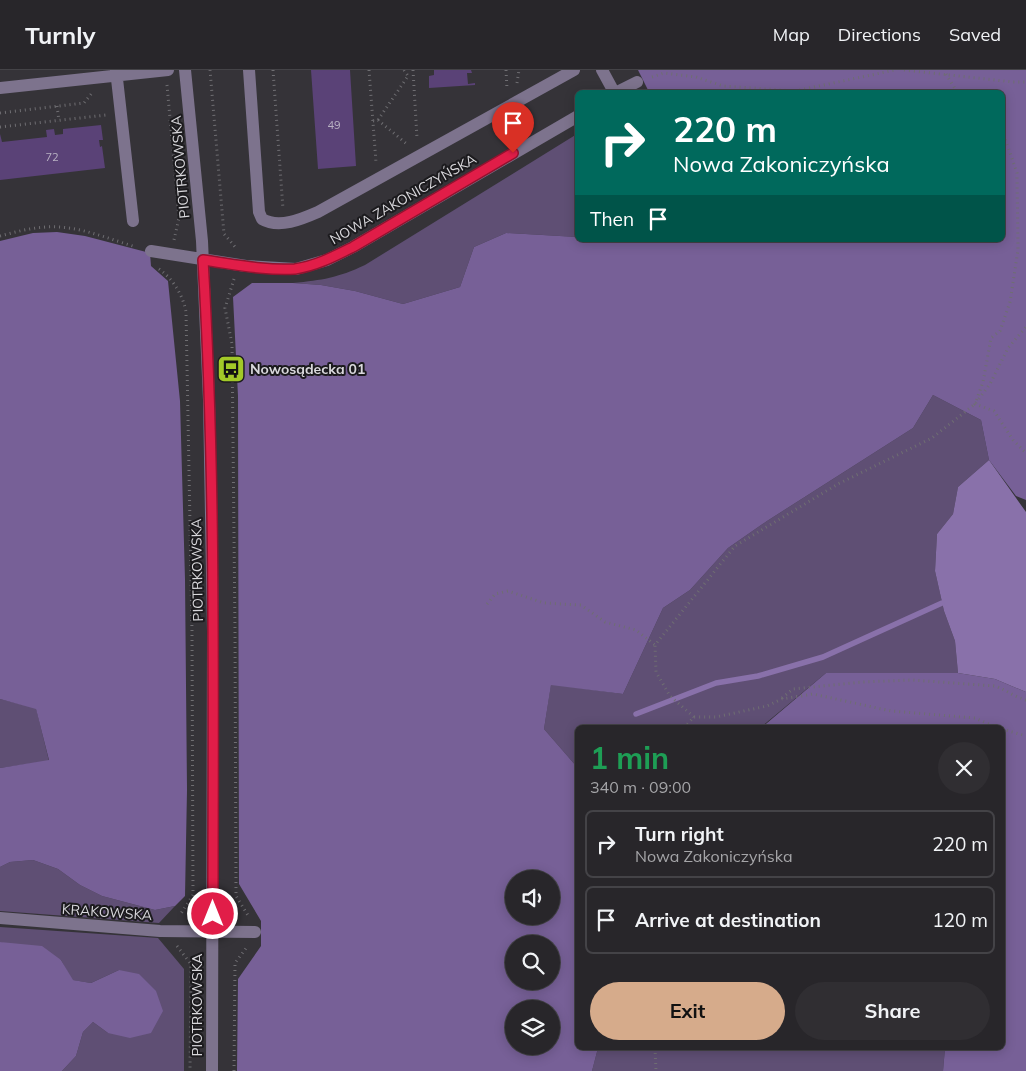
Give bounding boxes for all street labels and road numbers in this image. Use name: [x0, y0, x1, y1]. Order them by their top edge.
street label: PIOTRKOWSKA: [166, 114, 193, 219]
street label: NOWA ZAKONICZYŃSKA: [327, 149, 480, 248]
street label: PIOTRKOWSKA: [187, 518, 207, 622]
street label: KRAKOWSKA: [61, 900, 154, 924]
street label: PIOTRKOWSKA: [188, 953, 206, 1057]

